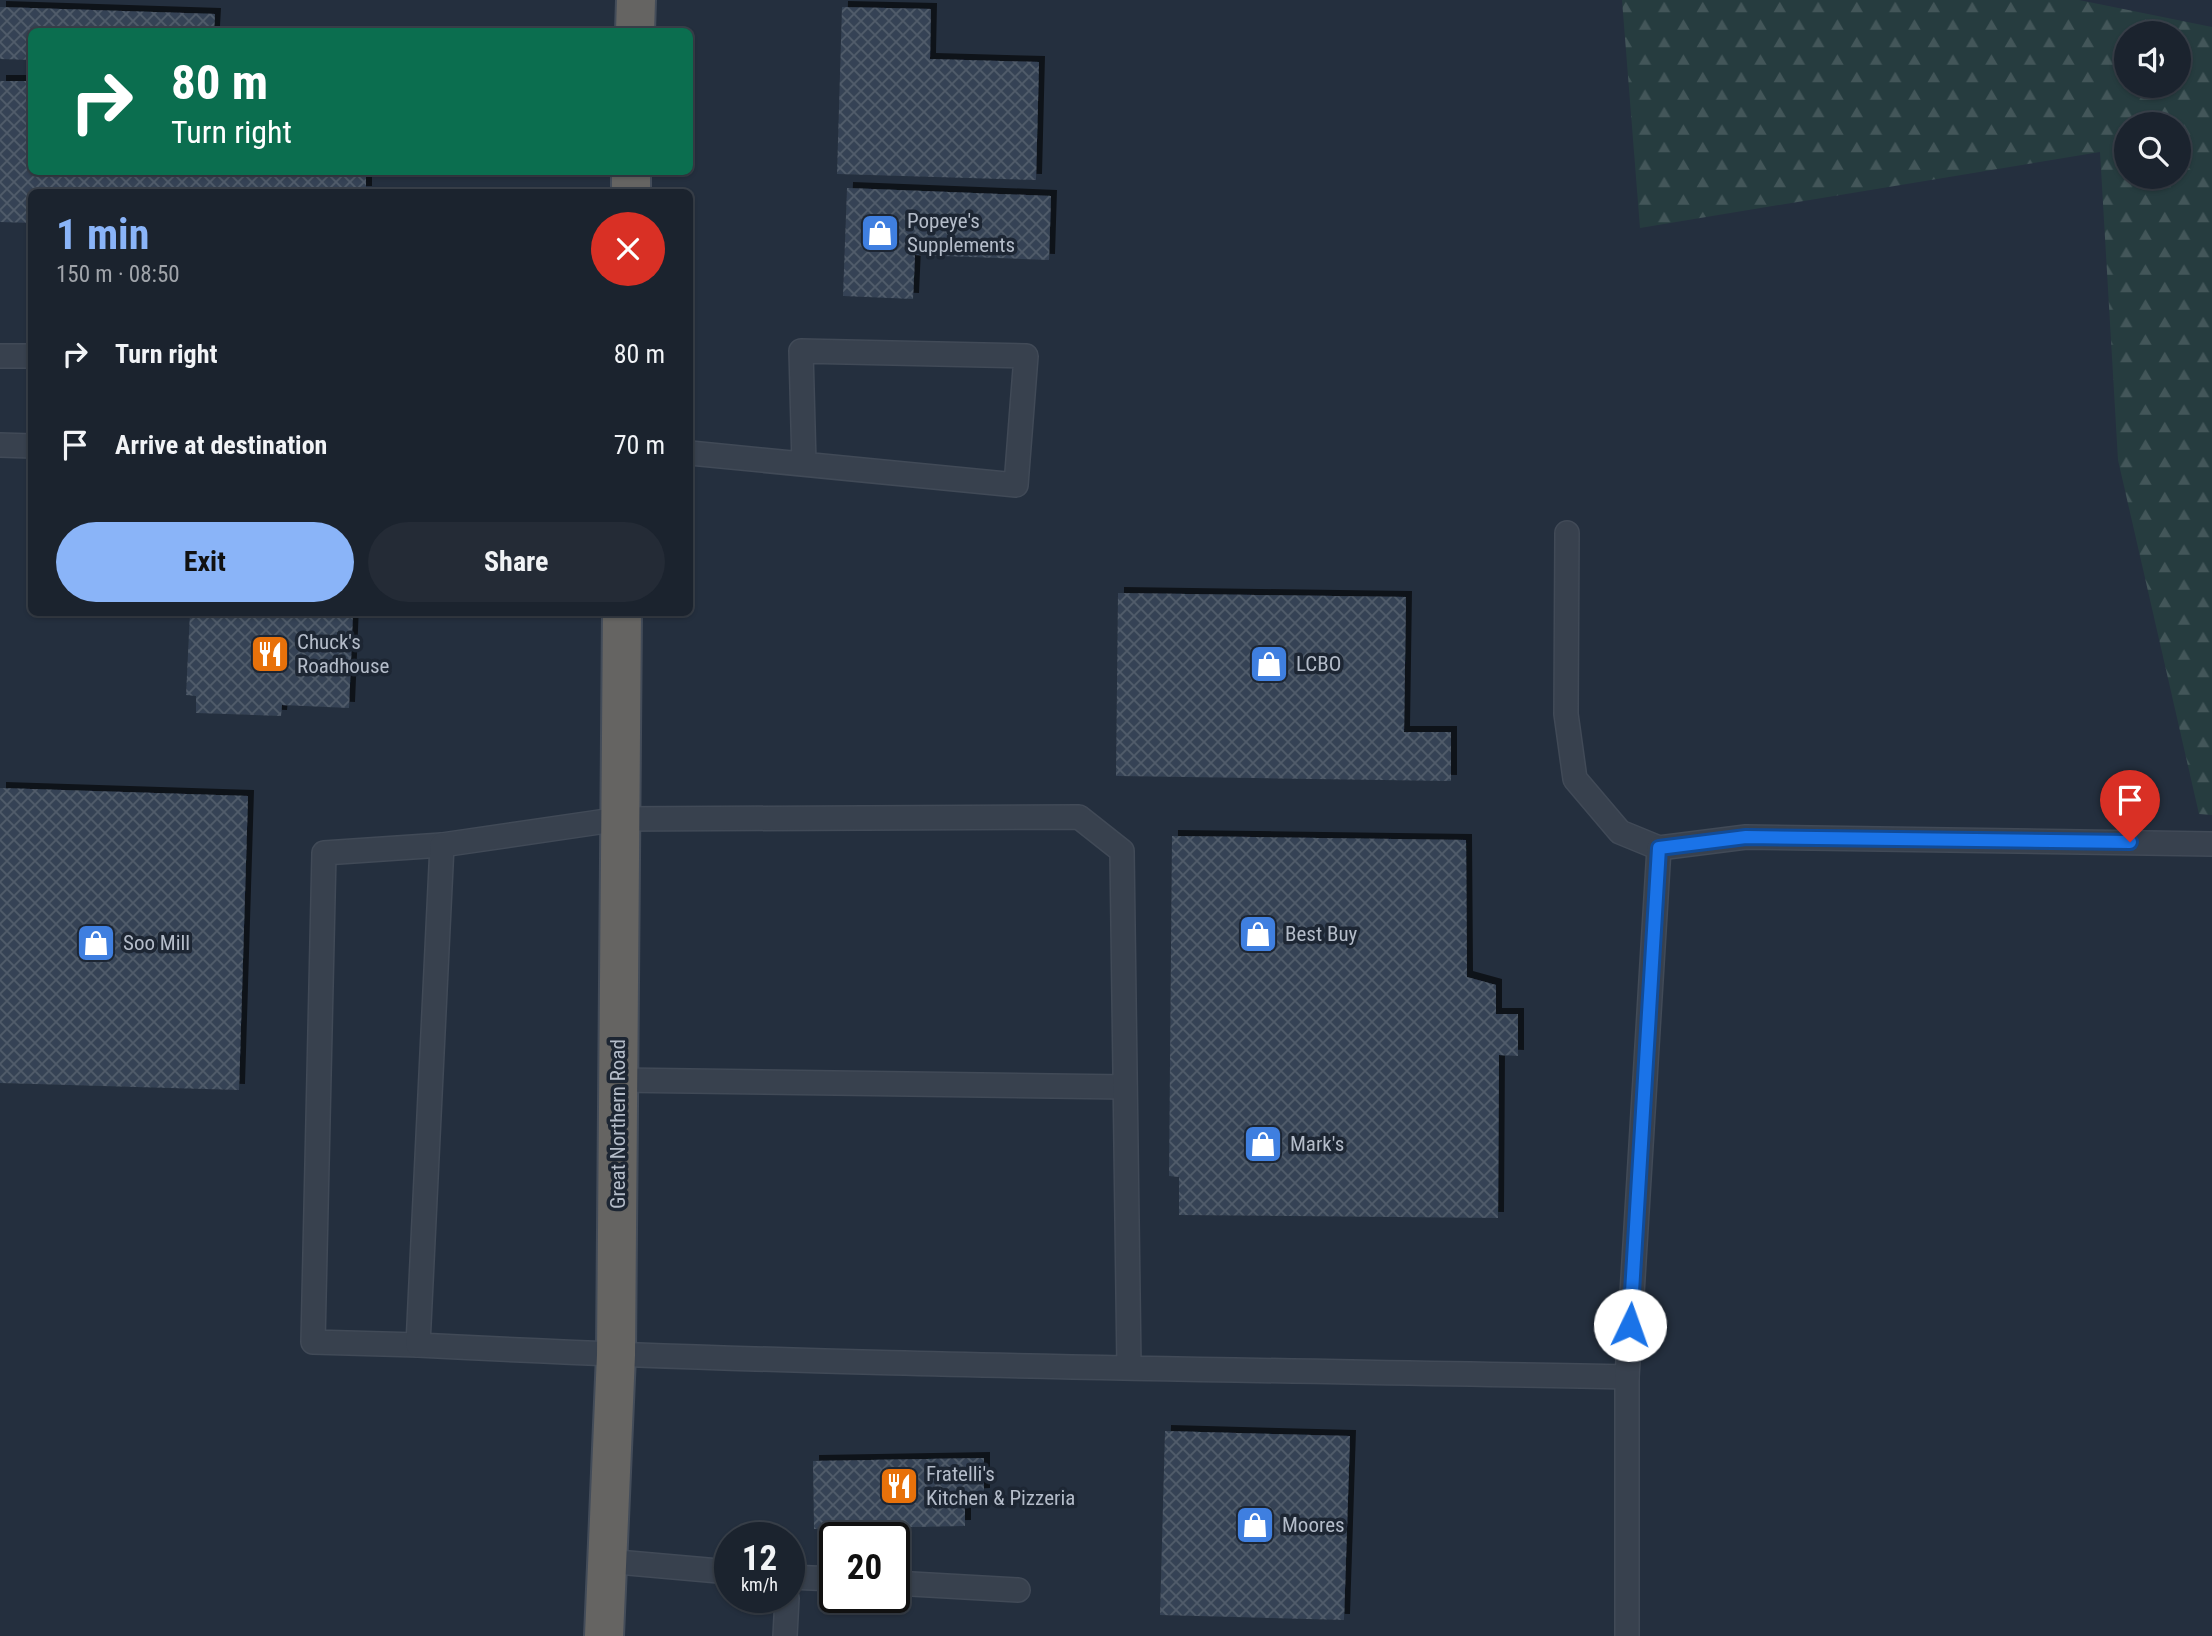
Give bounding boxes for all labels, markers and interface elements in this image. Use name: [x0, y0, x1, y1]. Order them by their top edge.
map controls: [2114, 21, 2191, 189]
button: sound: [2114, 21, 2191, 98]
text: 80 m: [171, 54, 268, 111]
icon: right: [56, 56, 147, 147]
button: search: [2114, 112, 2191, 189]
text: Turn right: [171, 113, 292, 151]
place label: Popeye's Supplements: [907, 209, 1015, 257]
text: 1 min: [56, 210, 149, 259]
button: close: [591, 212, 665, 286]
shop icon: Popeye's Supplements: [859, 212, 901, 254]
text: 150 m · 08:50: [56, 261, 180, 288]
icon: right: [56, 335, 94, 373]
text: Turn right: [115, 339, 217, 369]
text: 80 m: [614, 339, 665, 369]
icon: arrive: [56, 426, 94, 464]
text: Arrive at destination: [115, 430, 327, 460]
text: 70 m: [614, 430, 665, 460]
button: Exit: [56, 522, 354, 602]
button: Share: [368, 522, 665, 602]
place label: Chuck's Roadhouse: [297, 630, 390, 678]
restaurant icon: Chuck's Roadhouse: [249, 633, 291, 675]
shop icon: LCBO: [1248, 643, 1290, 685]
place label: LCBO: [1296, 652, 1341, 676]
pin: [2100, 770, 2160, 842]
icon: arrive: [2111, 781, 2149, 819]
shop icon: Best Buy: [1237, 913, 1279, 955]
shop icon: Soo Mill: [75, 922, 117, 964]
place label: Best Buy: [1285, 922, 1358, 946]
place label: Soo Mill: [123, 931, 190, 955]
street label: Great Northern Road: [606, 1039, 630, 1209]
shop icon: Mark's: [1242, 1123, 1284, 1165]
place label: Mark's: [1290, 1132, 1344, 1156]
position arrow: [1593, 1288, 1667, 1362]
place label: Fratelli's Kitchen & Pizzeria: [926, 1462, 1075, 1510]
restaurant icon: Fratelli's Kitchen & Pizzeria: [878, 1465, 920, 1507]
shop icon: Moores: [1234, 1504, 1276, 1546]
place label: Moores: [1282, 1513, 1345, 1537]
speed limit sign: 20: [819, 1522, 910, 1613]
text: 12: [742, 1538, 777, 1579]
text: km/h: [741, 1574, 778, 1595]

